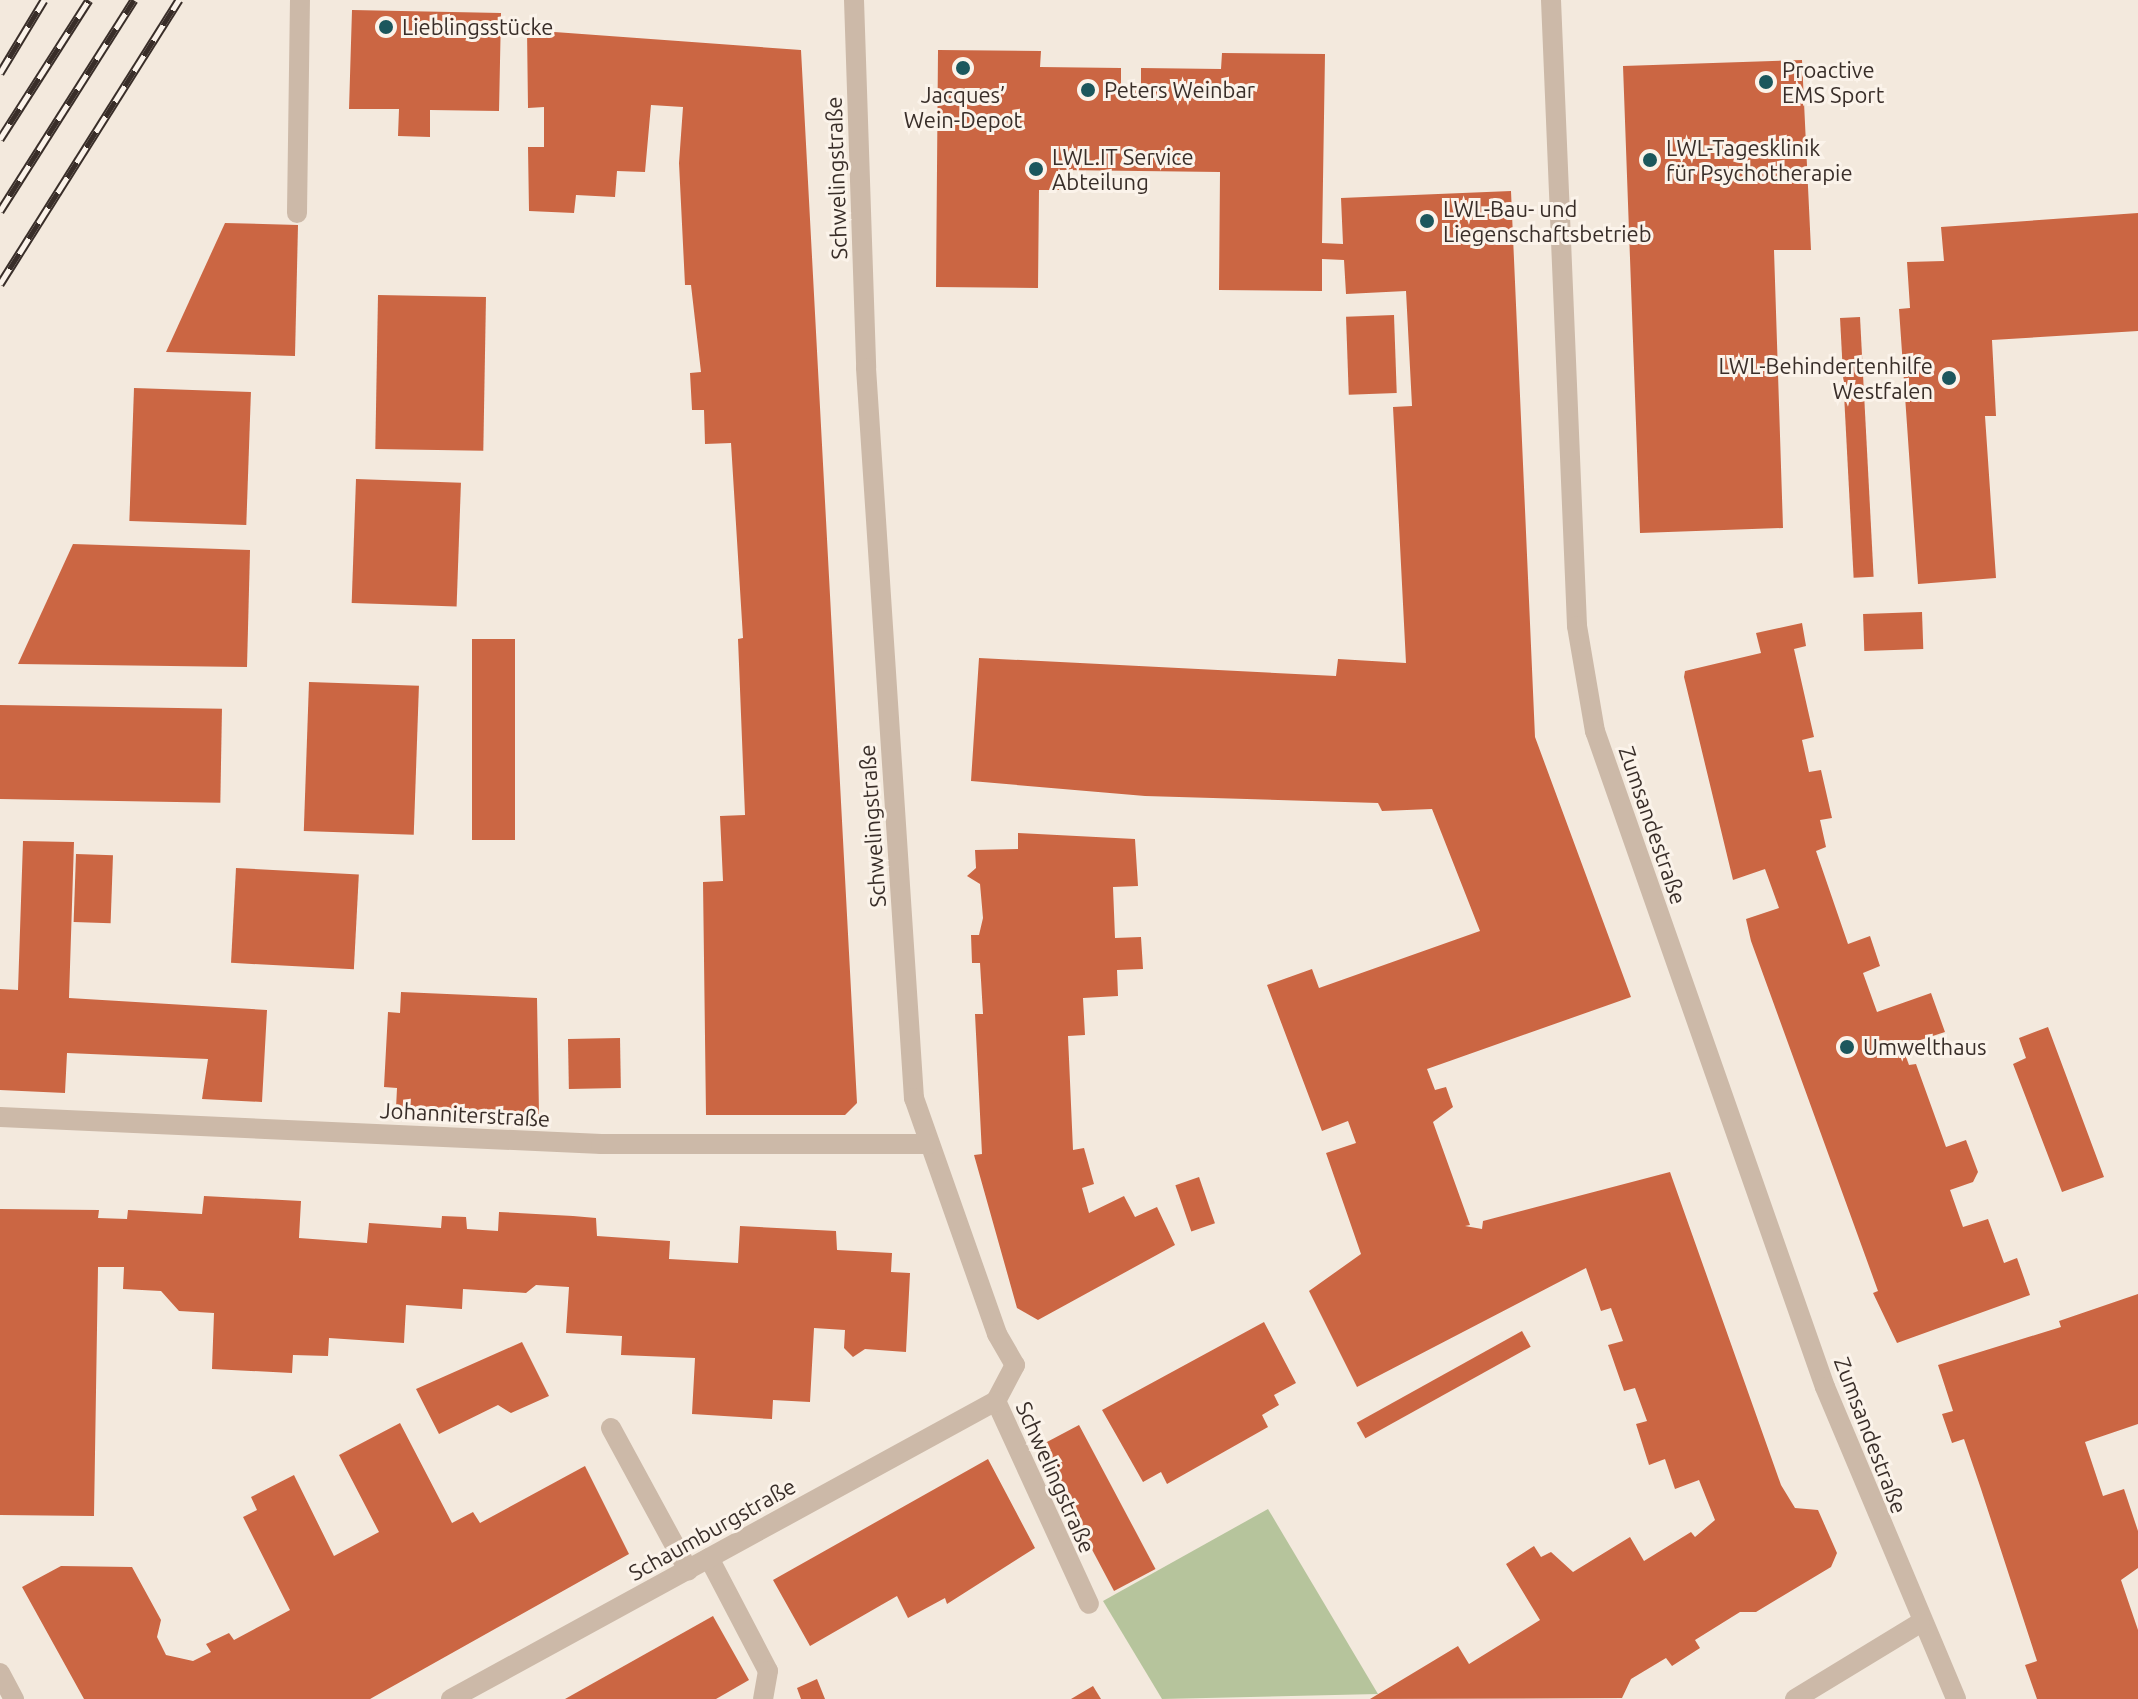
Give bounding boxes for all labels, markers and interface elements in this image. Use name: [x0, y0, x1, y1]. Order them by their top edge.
place label: Lieblingsstücke: [402, 14, 553, 40]
marker: Lieblingsstücke: [377, 18, 395, 36]
place label: Proactive EMS Sport: [1782, 56, 1884, 108]
marker: Jacques’ Wein-Depot: [954, 59, 972, 77]
marker: Proactive EMS Sport: [1757, 73, 1775, 91]
place label: Peters Weinbar: [1104, 77, 1255, 103]
place label: Jacques’ Wein-Depot: [904, 81, 1022, 132]
marker: Peters Weinbar: [1079, 81, 1097, 99]
street label: Schwelingstraße: [820, 96, 852, 260]
place label: LWL-Tagesklinik für Psychotherapie: [1666, 134, 1853, 186]
place label: LWL.IT Service Abteilung: [1052, 143, 1194, 194]
marker: LWL-Tagesklinik für Psychotherapie: [1641, 151, 1659, 169]
marker: LWL.IT Service Abteilung: [1027, 160, 1045, 178]
place label: LWL-Bau- und Liegenschaftsbetrieb: [1443, 195, 1652, 246]
marker: LWL-Bau- und Liegenschaftsbetrieb: [1418, 212, 1436, 230]
place label: LWL-Behindertenhilfe Westfalen: [1718, 352, 1933, 404]
marker: LWL-Behindertenhilfe Westfalen: [1940, 369, 1958, 387]
street label: Zumsandestraße: [1614, 742, 1692, 908]
street label: Schwelingstraße: [853, 744, 891, 908]
place label: Umwelthaus: [1863, 1034, 1987, 1060]
marker: Umwelthaus: [1838, 1038, 1856, 1056]
street label: Johanniterstraße: [379, 1096, 551, 1132]
street label: Zumsandestraße: [1829, 1353, 1913, 1517]
street label: Schwelingstraße: [1011, 1397, 1101, 1557]
street label: Schaumburgstraße: [624, 1472, 800, 1586]

